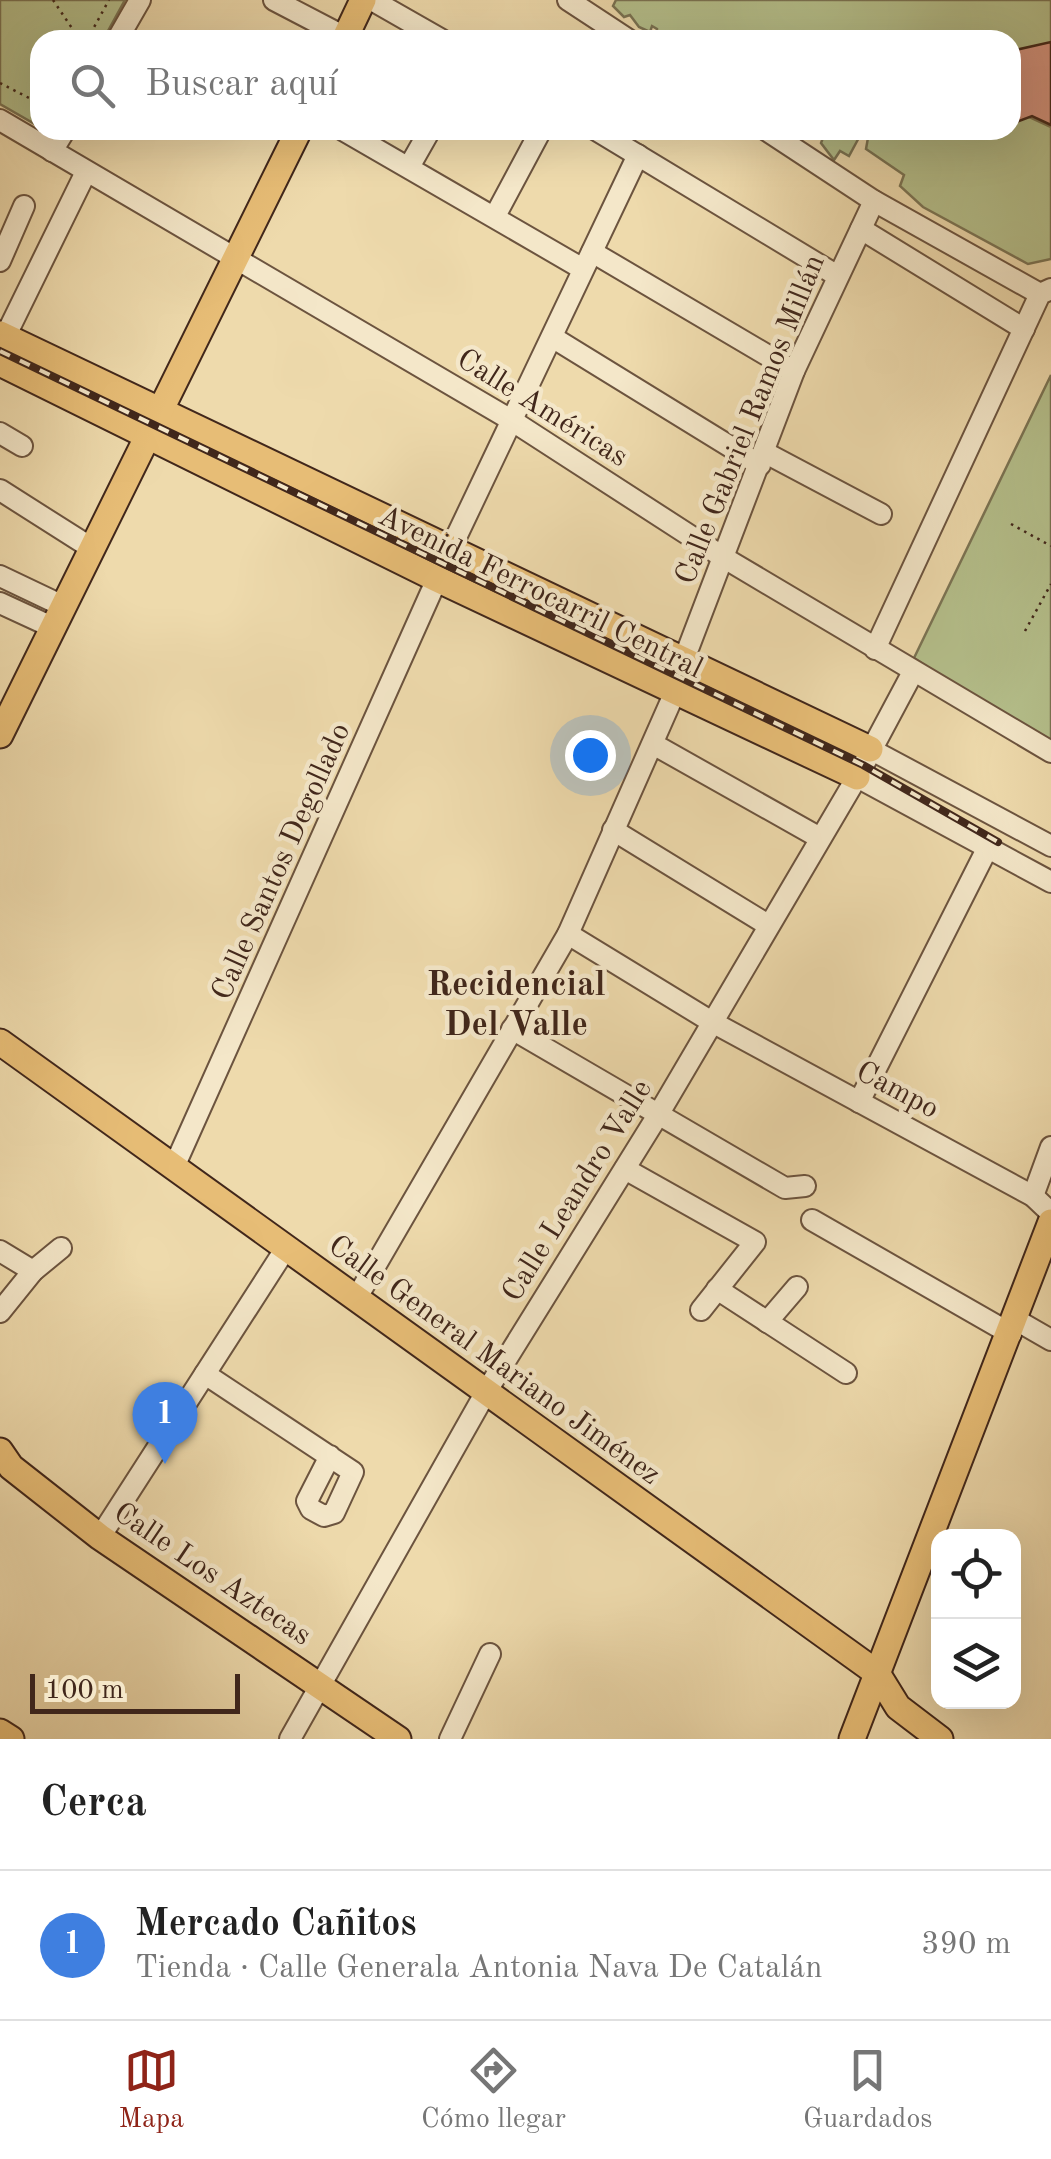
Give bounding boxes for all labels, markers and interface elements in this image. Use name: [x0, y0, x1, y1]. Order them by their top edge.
search box: [30, 30, 1021, 140]
icon: search: [65, 58, 120, 113]
text: Buscar aquí: [145, 66, 338, 104]
street label: Calle Gabriel Ramos Millán: [671, 251, 831, 589]
street label: Calle Américas: [451, 344, 633, 473]
street label: Avenida Ferrocarril Central: [373, 501, 707, 684]
street label: Calle Santos Degollado: [207, 719, 356, 1005]
your location: [565, 730, 616, 781]
district label: Recidencial Del Valle: [427, 968, 606, 1043]
street label: Campo: [851, 1057, 943, 1125]
street label: Calle Leandro Valle: [497, 1075, 658, 1307]
street label: Calle General Mariano Jiménez: [322, 1230, 665, 1491]
pin: 1: [132, 1382, 198, 1464]
street label: Calle Los Aztecas: [108, 1498, 316, 1652]
map controls: [931, 1529, 1021, 1709]
button: locate: [931, 1529, 1021, 1619]
button: layers: [931, 1619, 1021, 1709]
scale bar: [30, 1669, 240, 1714]
text: 100 m: [45, 1677, 124, 1705]
text: Cerca: [40, 1783, 147, 1825]
text: Mercado Cañitos: [135, 1906, 417, 1944]
text: 1: [63, 1929, 82, 1961]
text: 390 m: [921, 1929, 1011, 1961]
text: Tienda · Calle Generala Antonia Nava De Catalán: [135, 1953, 822, 1985]
tab: Mapa: [118, 2043, 184, 2138]
tab: Cómo llegar: [421, 2043, 566, 2138]
tab: Guardados: [803, 2043, 933, 2138]

